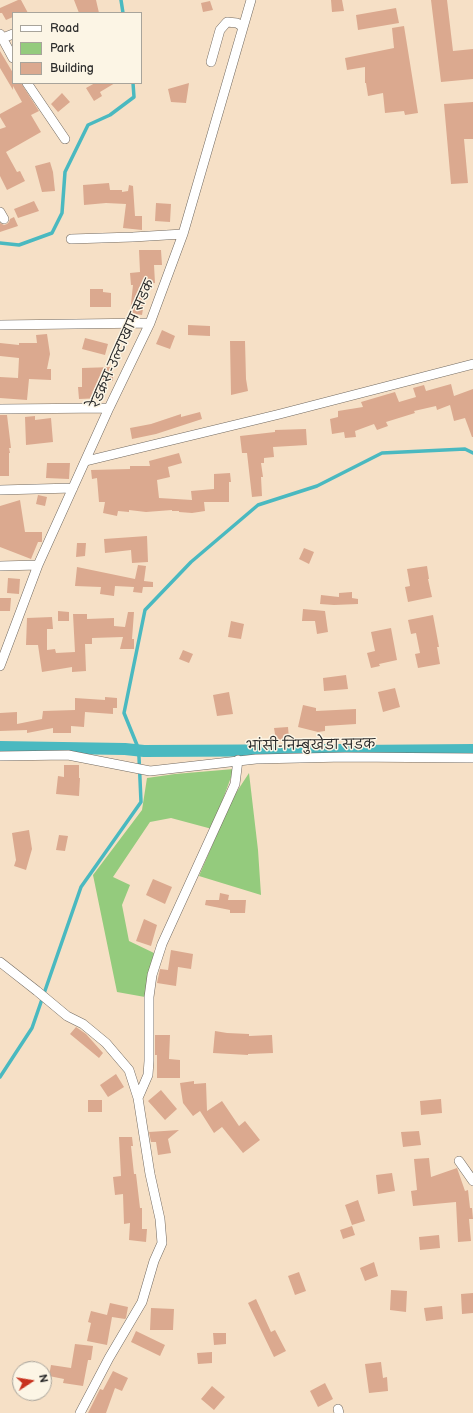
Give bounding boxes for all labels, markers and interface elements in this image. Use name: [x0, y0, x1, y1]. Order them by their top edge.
legend: [12, 12, 142, 84]
text: Road: [50, 21, 79, 36]
text: Park: [50, 41, 74, 56]
text: Building: [50, 61, 94, 76]
street label: रेडक्रस-उल्टाखाम सडक: [88, 277, 158, 411]
street label: भांसी-निम्बुखेडा सडक: [247, 737, 375, 755]
north arrow: [12, 1361, 52, 1401]
text: N: [36, 1373, 50, 1384]

